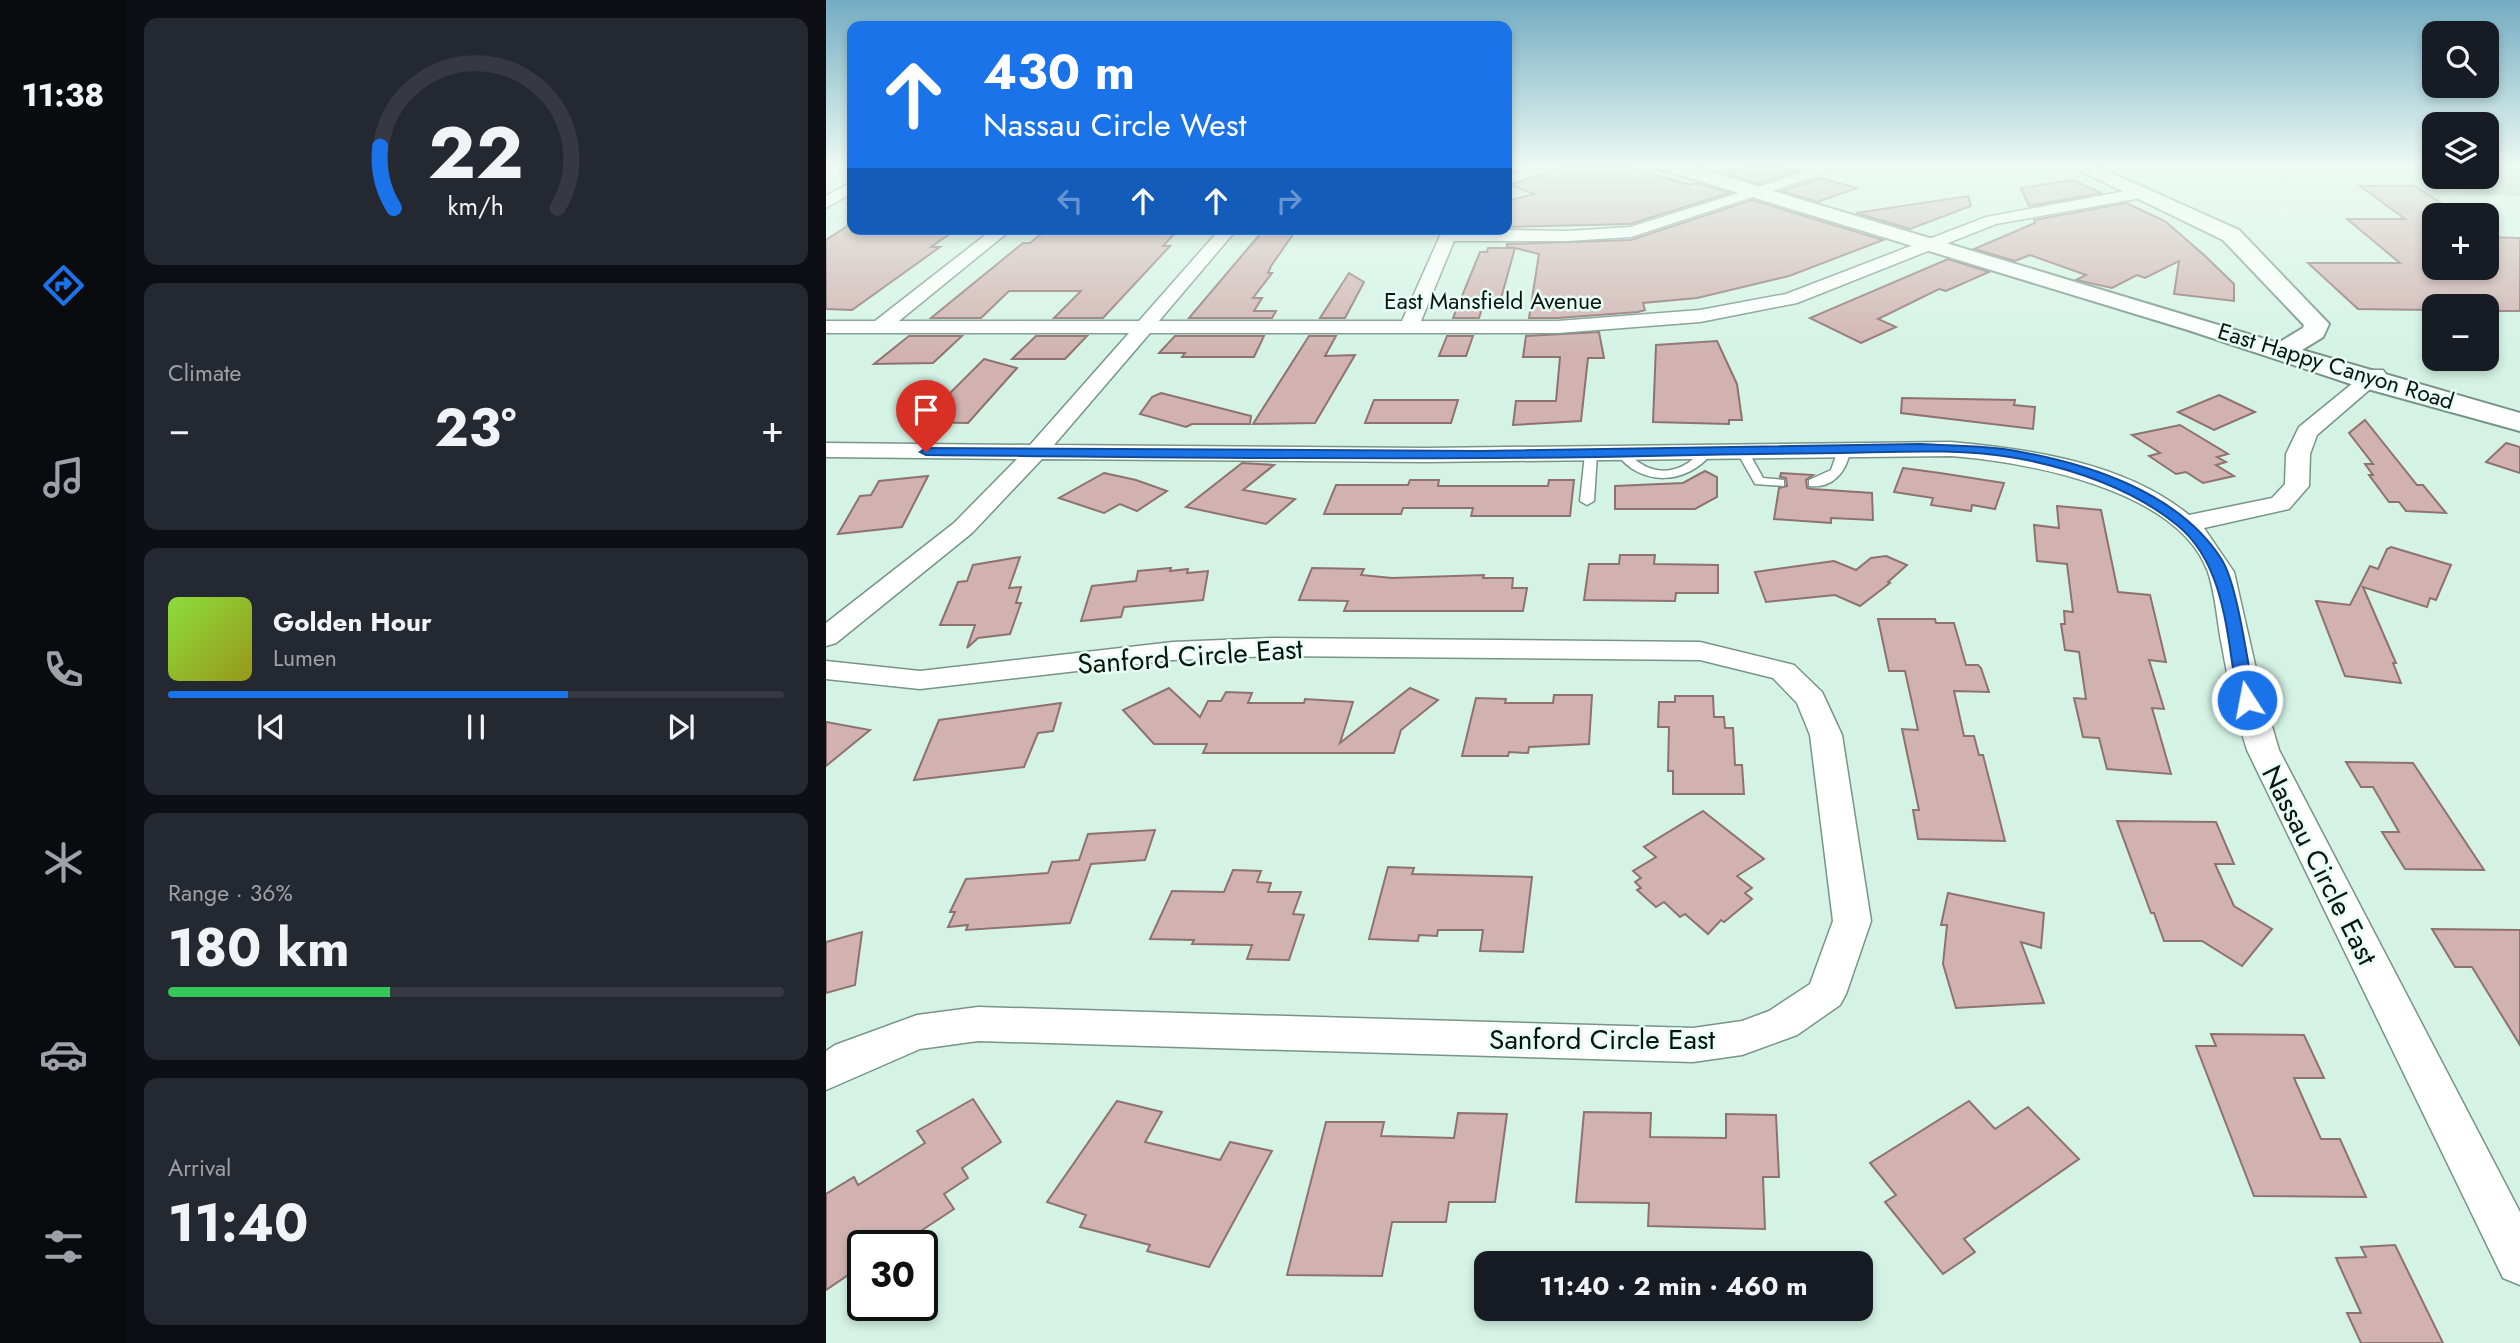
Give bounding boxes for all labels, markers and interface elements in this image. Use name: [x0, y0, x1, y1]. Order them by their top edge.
map controls: [2422, 21, 2499, 371]
button: search: [2422, 21, 2499, 98]
text: 430 m: [983, 37, 1135, 107]
icon: ahead: [868, 49, 959, 140]
text: 11:38: [22, 72, 104, 118]
text: 22: [428, 100, 524, 205]
text: Nassau Circle West: [983, 102, 1246, 148]
button: layers: [2422, 112, 2499, 189]
icon: left: [1051, 182, 1089, 220]
icon: ahead: [1124, 182, 1162, 220]
icon: ahead: [1197, 182, 1235, 220]
icon: right: [1270, 182, 1308, 220]
text: km/h: [448, 187, 504, 223]
button: +: [2422, 203, 2499, 280]
icon: directions: [39, 261, 88, 310]
street label: East Mansfield Avenue: [1384, 284, 1602, 318]
button: −: [2422, 294, 2499, 371]
street label: East Happy Canyon Road: [2214, 314, 2458, 418]
text: Climate: [168, 356, 241, 390]
pin: [896, 380, 956, 452]
text: 23°: [435, 390, 516, 466]
icon: arrive: [907, 391, 945, 429]
text: −: [168, 401, 190, 456]
text: +: [761, 401, 784, 456]
icon: music: [39, 453, 88, 502]
text: Golden Hour: [273, 603, 432, 641]
street label: Sanford Circle East: [1076, 628, 1304, 685]
text: Lumen: [273, 641, 337, 675]
icon: phone: [39, 645, 88, 694]
position arrow: [2210, 663, 2284, 737]
icon: previous: [252, 708, 290, 746]
icon: pause: [457, 708, 495, 746]
icon: next: [662, 708, 700, 746]
street label: Nassau Circle East: [2251, 758, 2388, 973]
icon: climate: [39, 838, 88, 887]
text: Range · 36%: [168, 876, 293, 910]
text: 180 km: [168, 910, 350, 986]
street label: Sanford Circle East: [1489, 1019, 1715, 1060]
icon: car: [39, 1030, 88, 1079]
text: Arrival: [168, 1151, 231, 1185]
text: 11:40: [168, 1185, 308, 1261]
icon: filters: [39, 1222, 88, 1271]
speed limit sign: 30: [847, 1230, 938, 1321]
text: 11:40 · 2 min · 460 m: [1539, 1267, 1808, 1305]

